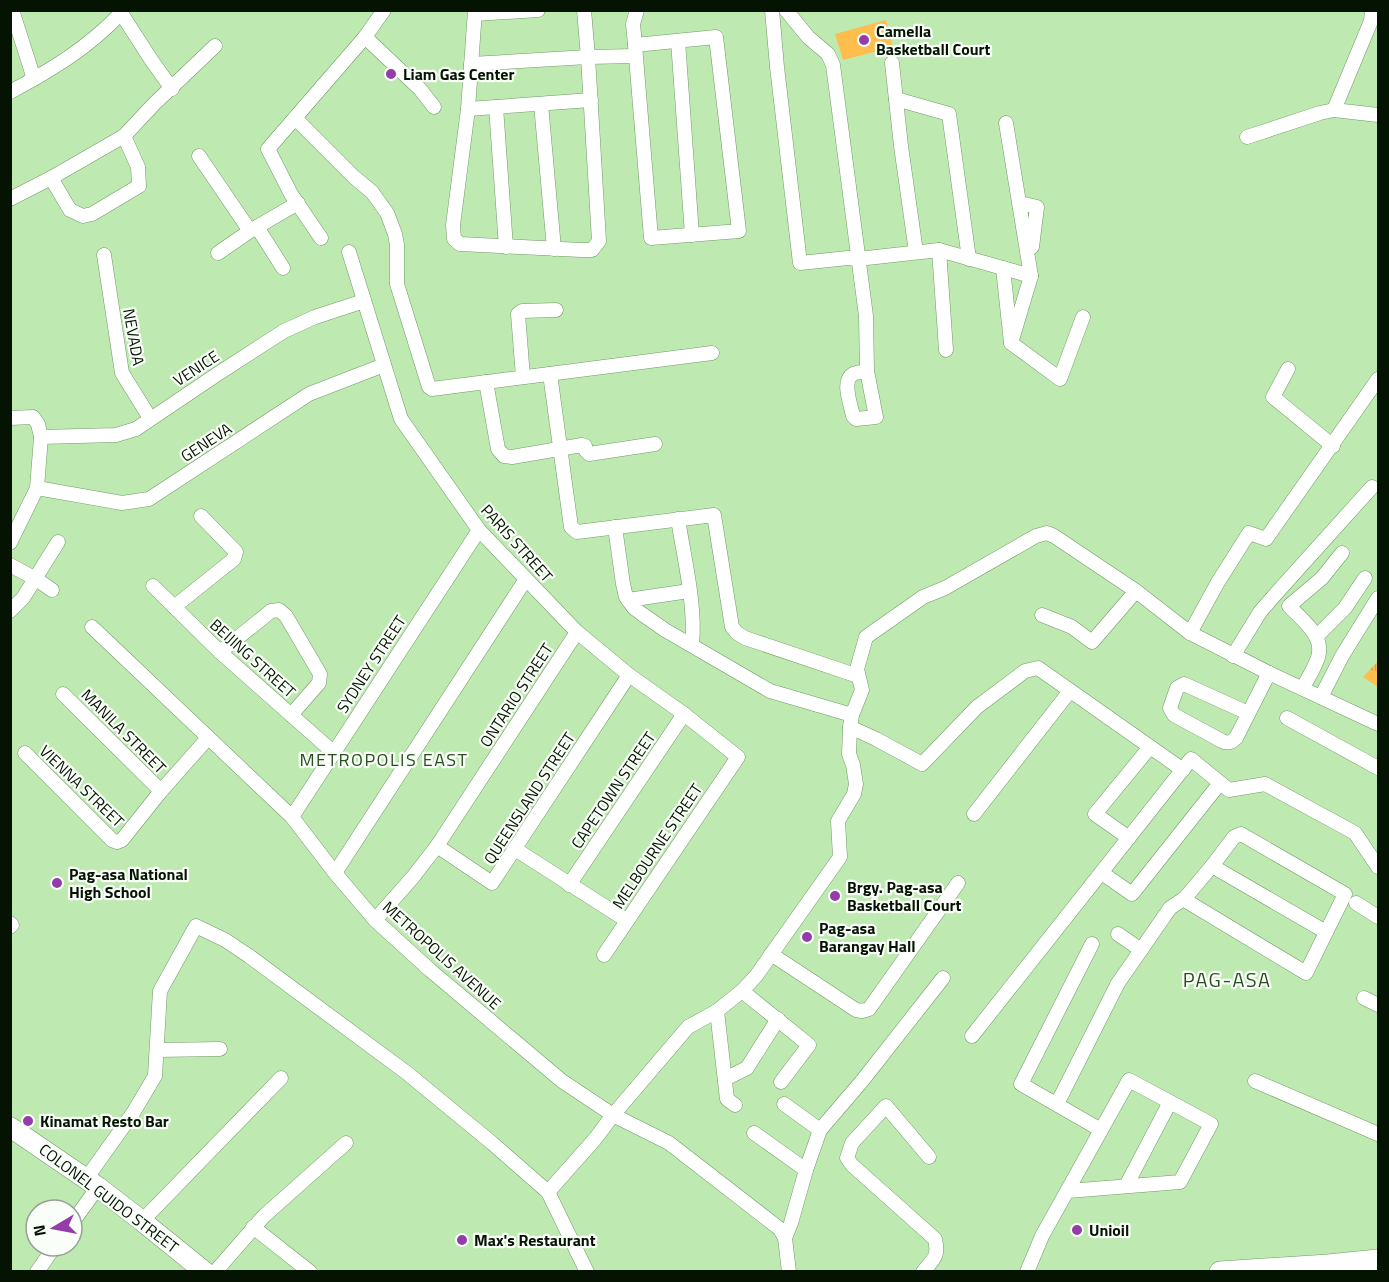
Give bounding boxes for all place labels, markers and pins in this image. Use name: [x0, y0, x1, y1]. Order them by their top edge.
place label: Camella Basketball Court: [876, 19, 990, 61]
marker: Camella Basketball Court: [857, 33, 871, 47]
place label: Liam Gas Center: [403, 62, 514, 86]
marker: Liam Gas Center: [384, 67, 398, 81]
place label: Pag-asa National High School: [69, 862, 188, 904]
place label: Brgy. Pag-asa Basketball Court: [847, 875, 961, 917]
marker: Pag-asa National High School: [50, 876, 64, 890]
marker: Brgy. Pag-asa Basketball Court: [828, 889, 842, 903]
place label: Pag-asa Barangay Hall: [819, 916, 916, 958]
marker: Pag-asa Barangay Hall: [800, 930, 814, 944]
place label: Kinamat Resto Bar: [40, 1109, 169, 1133]
marker: Kinamat Resto Bar: [21, 1114, 35, 1128]
place label: Unioil: [1089, 1218, 1129, 1242]
marker: Unioil: [1070, 1223, 1084, 1237]
place label: Max's Restaurant: [474, 1228, 596, 1252]
marker: Max's Restaurant: [455, 1233, 469, 1247]

